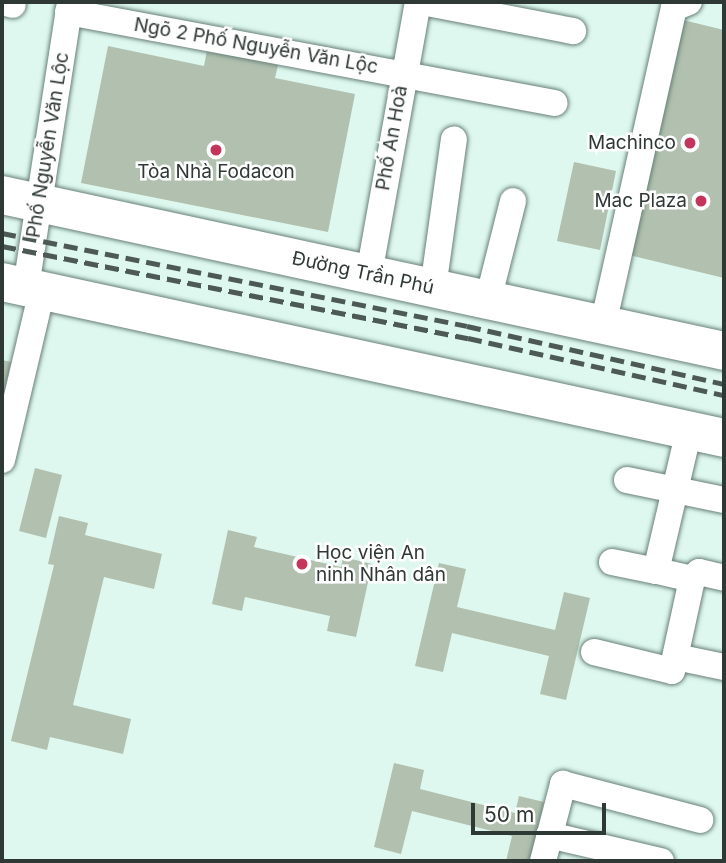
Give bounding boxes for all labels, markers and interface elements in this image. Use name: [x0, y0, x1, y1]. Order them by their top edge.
street label: Ngõ 2 Phố Nguyễn Văn Lộc: [132, 13, 380, 79]
street label: Phố Nguyễn Văn Lộc: [22, 51, 74, 239]
street label: Phố An Hoà: [372, 84, 412, 192]
place label: Machinco: [588, 132, 676, 154]
marker: Machinco: [682, 135, 698, 151]
marker: Tòa Nhà Fodacon: [208, 142, 224, 158]
place label: Tòa Nhà Fodacon: [137, 161, 295, 183]
place label: Mac Plaza: [594, 190, 687, 212]
marker: Mac Plaza: [693, 193, 709, 209]
street label: Đường Trần Phú: [290, 247, 436, 299]
place label: Học viện An ninh Nhân dân: [316, 542, 446, 586]
marker: Học viện An ninh Nhân dân: [294, 556, 310, 572]
scale bar: [474, 790, 609, 834]
text: 50 m: [484, 802, 534, 827]

